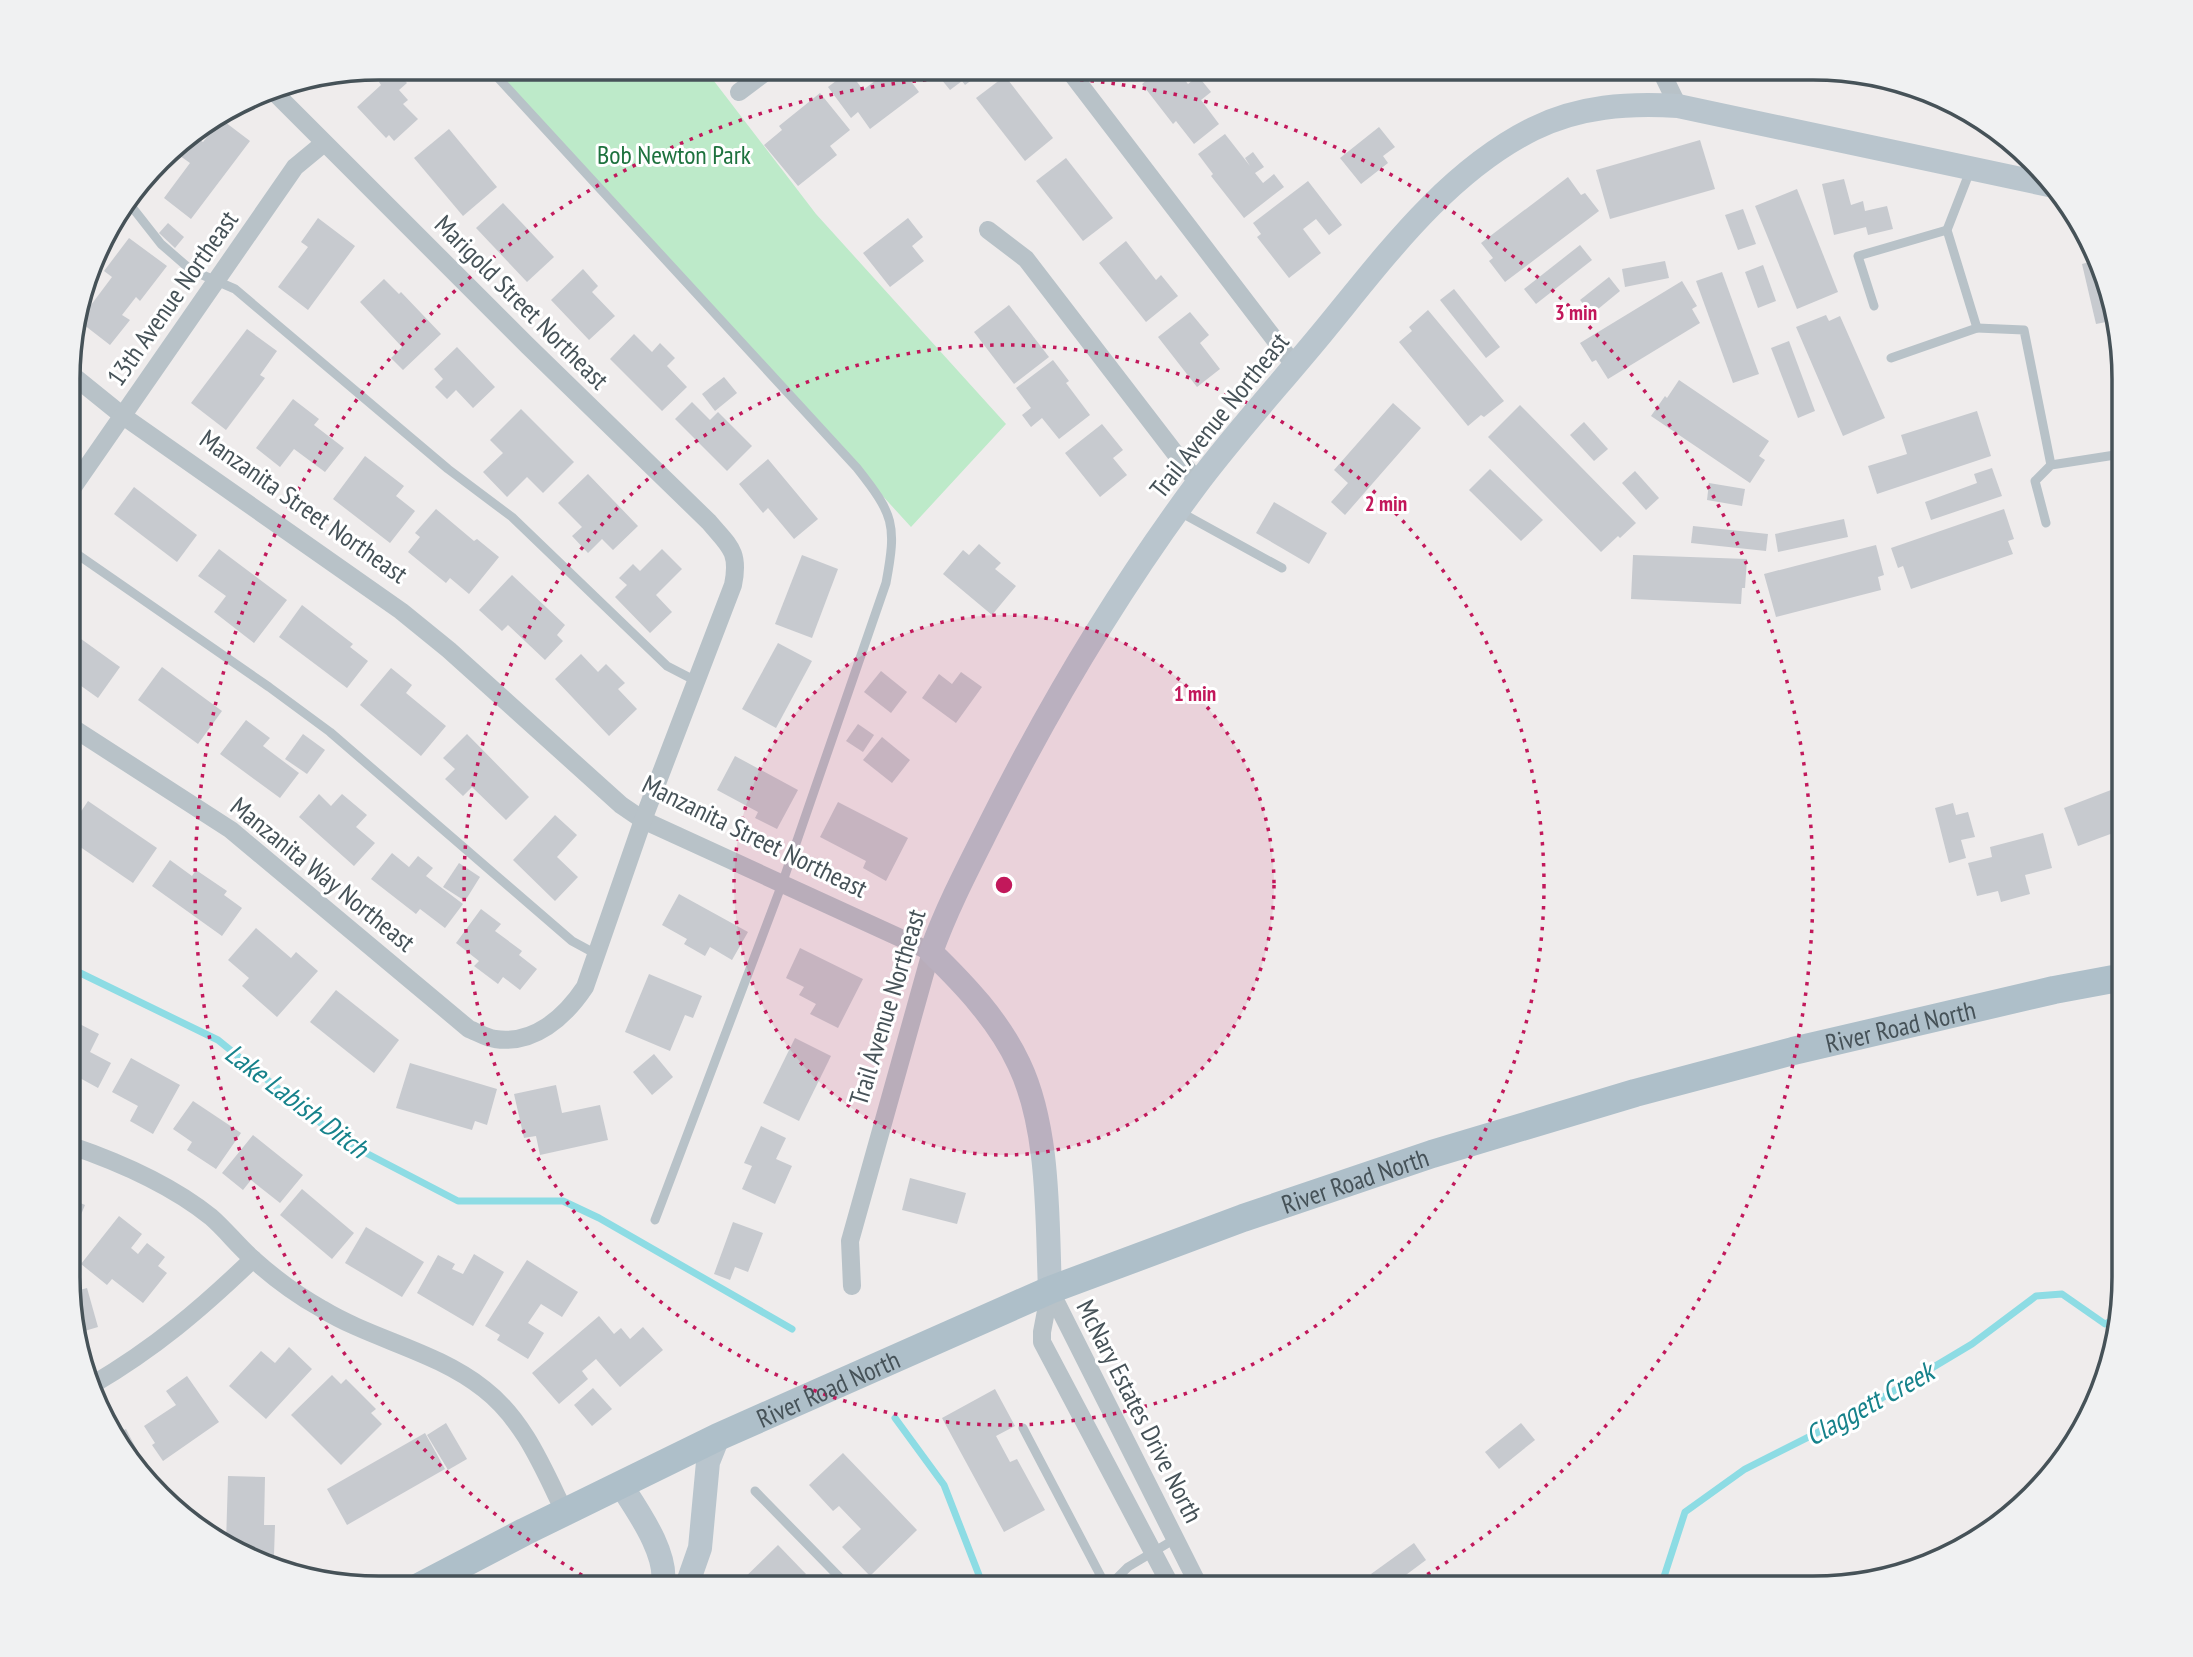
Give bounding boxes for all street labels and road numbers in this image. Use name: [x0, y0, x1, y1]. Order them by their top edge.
street label: 13th Avenue Northeast: [99, 204, 245, 392]
street label: Marigold Street Northeast: [428, 208, 616, 396]
street label: Trail Avenue Northeast: [1142, 326, 1296, 504]
street label: Manzanita Street Northeast: [194, 422, 414, 590]
street label: Manzanita Street Northeast: [637, 767, 873, 905]
street label: Manzanita Way Northeast: [224, 789, 422, 959]
street label: Trail Avenue Northeast: [841, 905, 933, 1109]
street label: River Road North: [1822, 992, 1979, 1059]
street label: River Road North: [1277, 1140, 1433, 1220]
street label: McNary Estates Drive North: [1070, 1294, 1210, 1528]
street label: River Road North: [751, 1342, 905, 1434]

